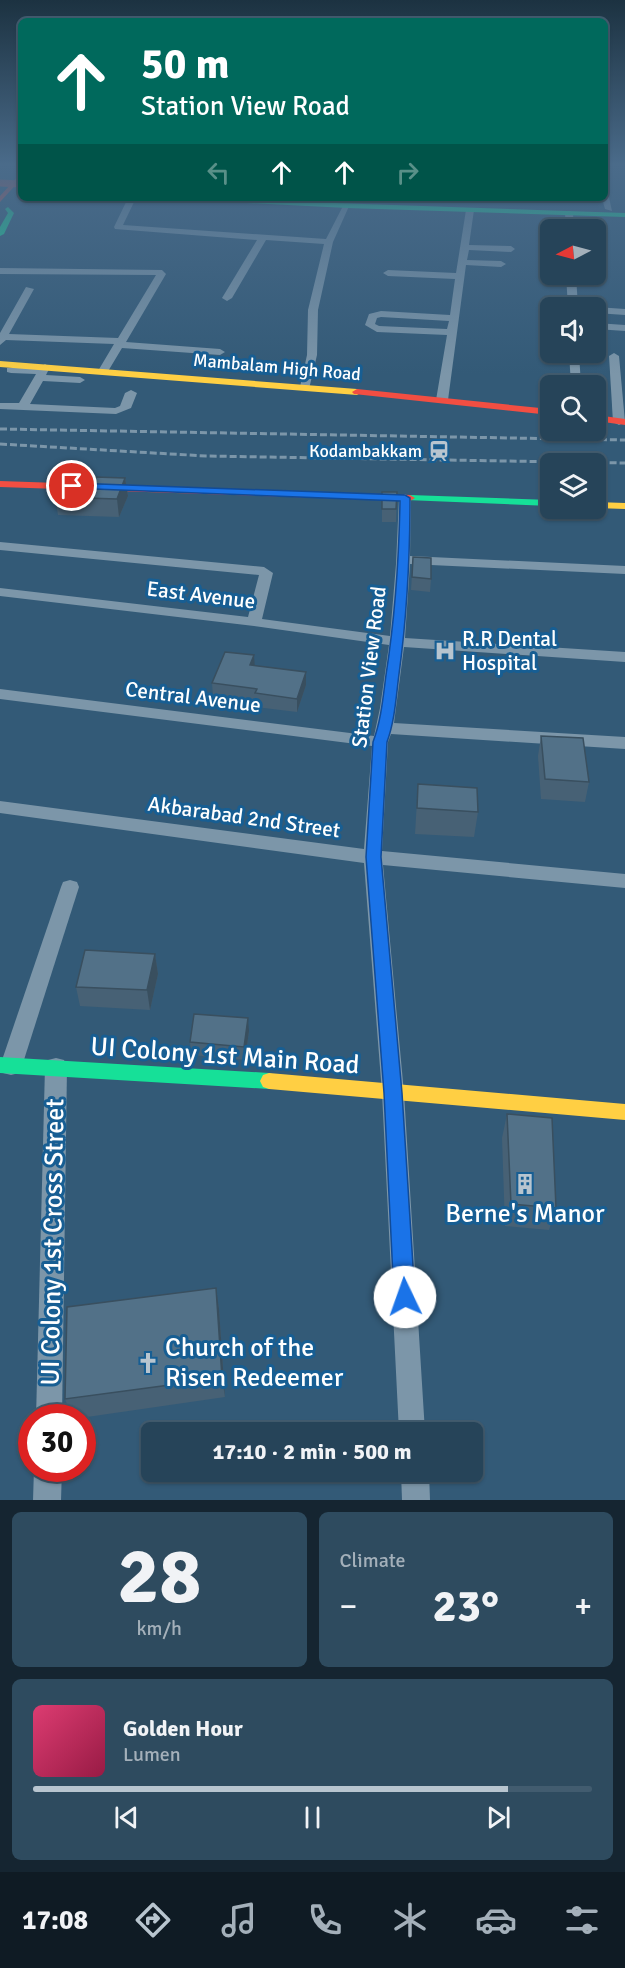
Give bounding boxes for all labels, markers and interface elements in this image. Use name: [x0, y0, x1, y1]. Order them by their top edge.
text: 50 m: [141, 39, 230, 90]
icon: ahead: [42, 42, 120, 120]
text: Station View Road: [141, 90, 350, 123]
icon: left: [202, 156, 235, 189]
icon: ahead: [265, 156, 298, 189]
icon: ahead: [328, 156, 361, 189]
icon: right: [391, 156, 424, 189]
north arrow: [540, 219, 606, 285]
map controls: [540, 219, 606, 519]
button: sound: [540, 297, 606, 363]
street label: Mambalam High Road: [192, 349, 362, 385]
button: search: [540, 375, 606, 441]
station icon: Kodambakkam: [427, 439, 451, 463]
place label: Kodambakkam: [309, 440, 422, 462]
button: layers: [540, 453, 606, 519]
pin: [46, 460, 97, 511]
icon: arrive: [55, 469, 88, 502]
street label: East Avenue: [145, 575, 257, 615]
street label: Station View Road: [346, 585, 392, 749]
place label: R.R Dental Hospital: [462, 626, 557, 676]
hospital icon: R.R Dental Hospital: [433, 639, 457, 663]
street label: Central Avenue: [124, 676, 262, 718]
street label: Akbarabad 2nd Street: [146, 791, 342, 843]
street label: UI Colony 1st Main Road: [90, 1031, 360, 1081]
street label: UI Colony 1st Cross Street: [34, 1098, 72, 1386]
building icon: Berne's Manor: [513, 1172, 537, 1196]
place label: Berne's Manor: [445, 1198, 605, 1230]
position arrow: [373, 1265, 437, 1329]
place label: Church of the Risen Redeemer: [165, 1332, 344, 1394]
church icon: Church of the Risen Redeemer: [136, 1351, 160, 1375]
speed limit sign: 30: [18, 1404, 96, 1482]
text: 17:10 · 2 min · 500 m: [212, 1438, 412, 1465]
text: 28: [117, 1529, 201, 1625]
text: Climate: [340, 1548, 405, 1573]
text: 23°: [432, 1579, 499, 1634]
text: −: [340, 1586, 357, 1627]
text: +: [574, 1586, 592, 1627]
text: km/h: [137, 1616, 182, 1641]
text: Golden Hour: [123, 1715, 243, 1742]
text: Lumen: [123, 1742, 181, 1767]
icon: previous: [110, 1801, 143, 1834]
icon: pause: [296, 1801, 329, 1834]
icon: next: [482, 1801, 515, 1834]
icon: directions: [132, 1899, 174, 1941]
icon: music: [218, 1899, 260, 1941]
icon: phone: [304, 1899, 346, 1941]
icon: climate: [389, 1899, 431, 1941]
icon: car: [475, 1899, 517, 1941]
icon: filters: [561, 1899, 603, 1941]
text: 17:08: [22, 1904, 88, 1937]

